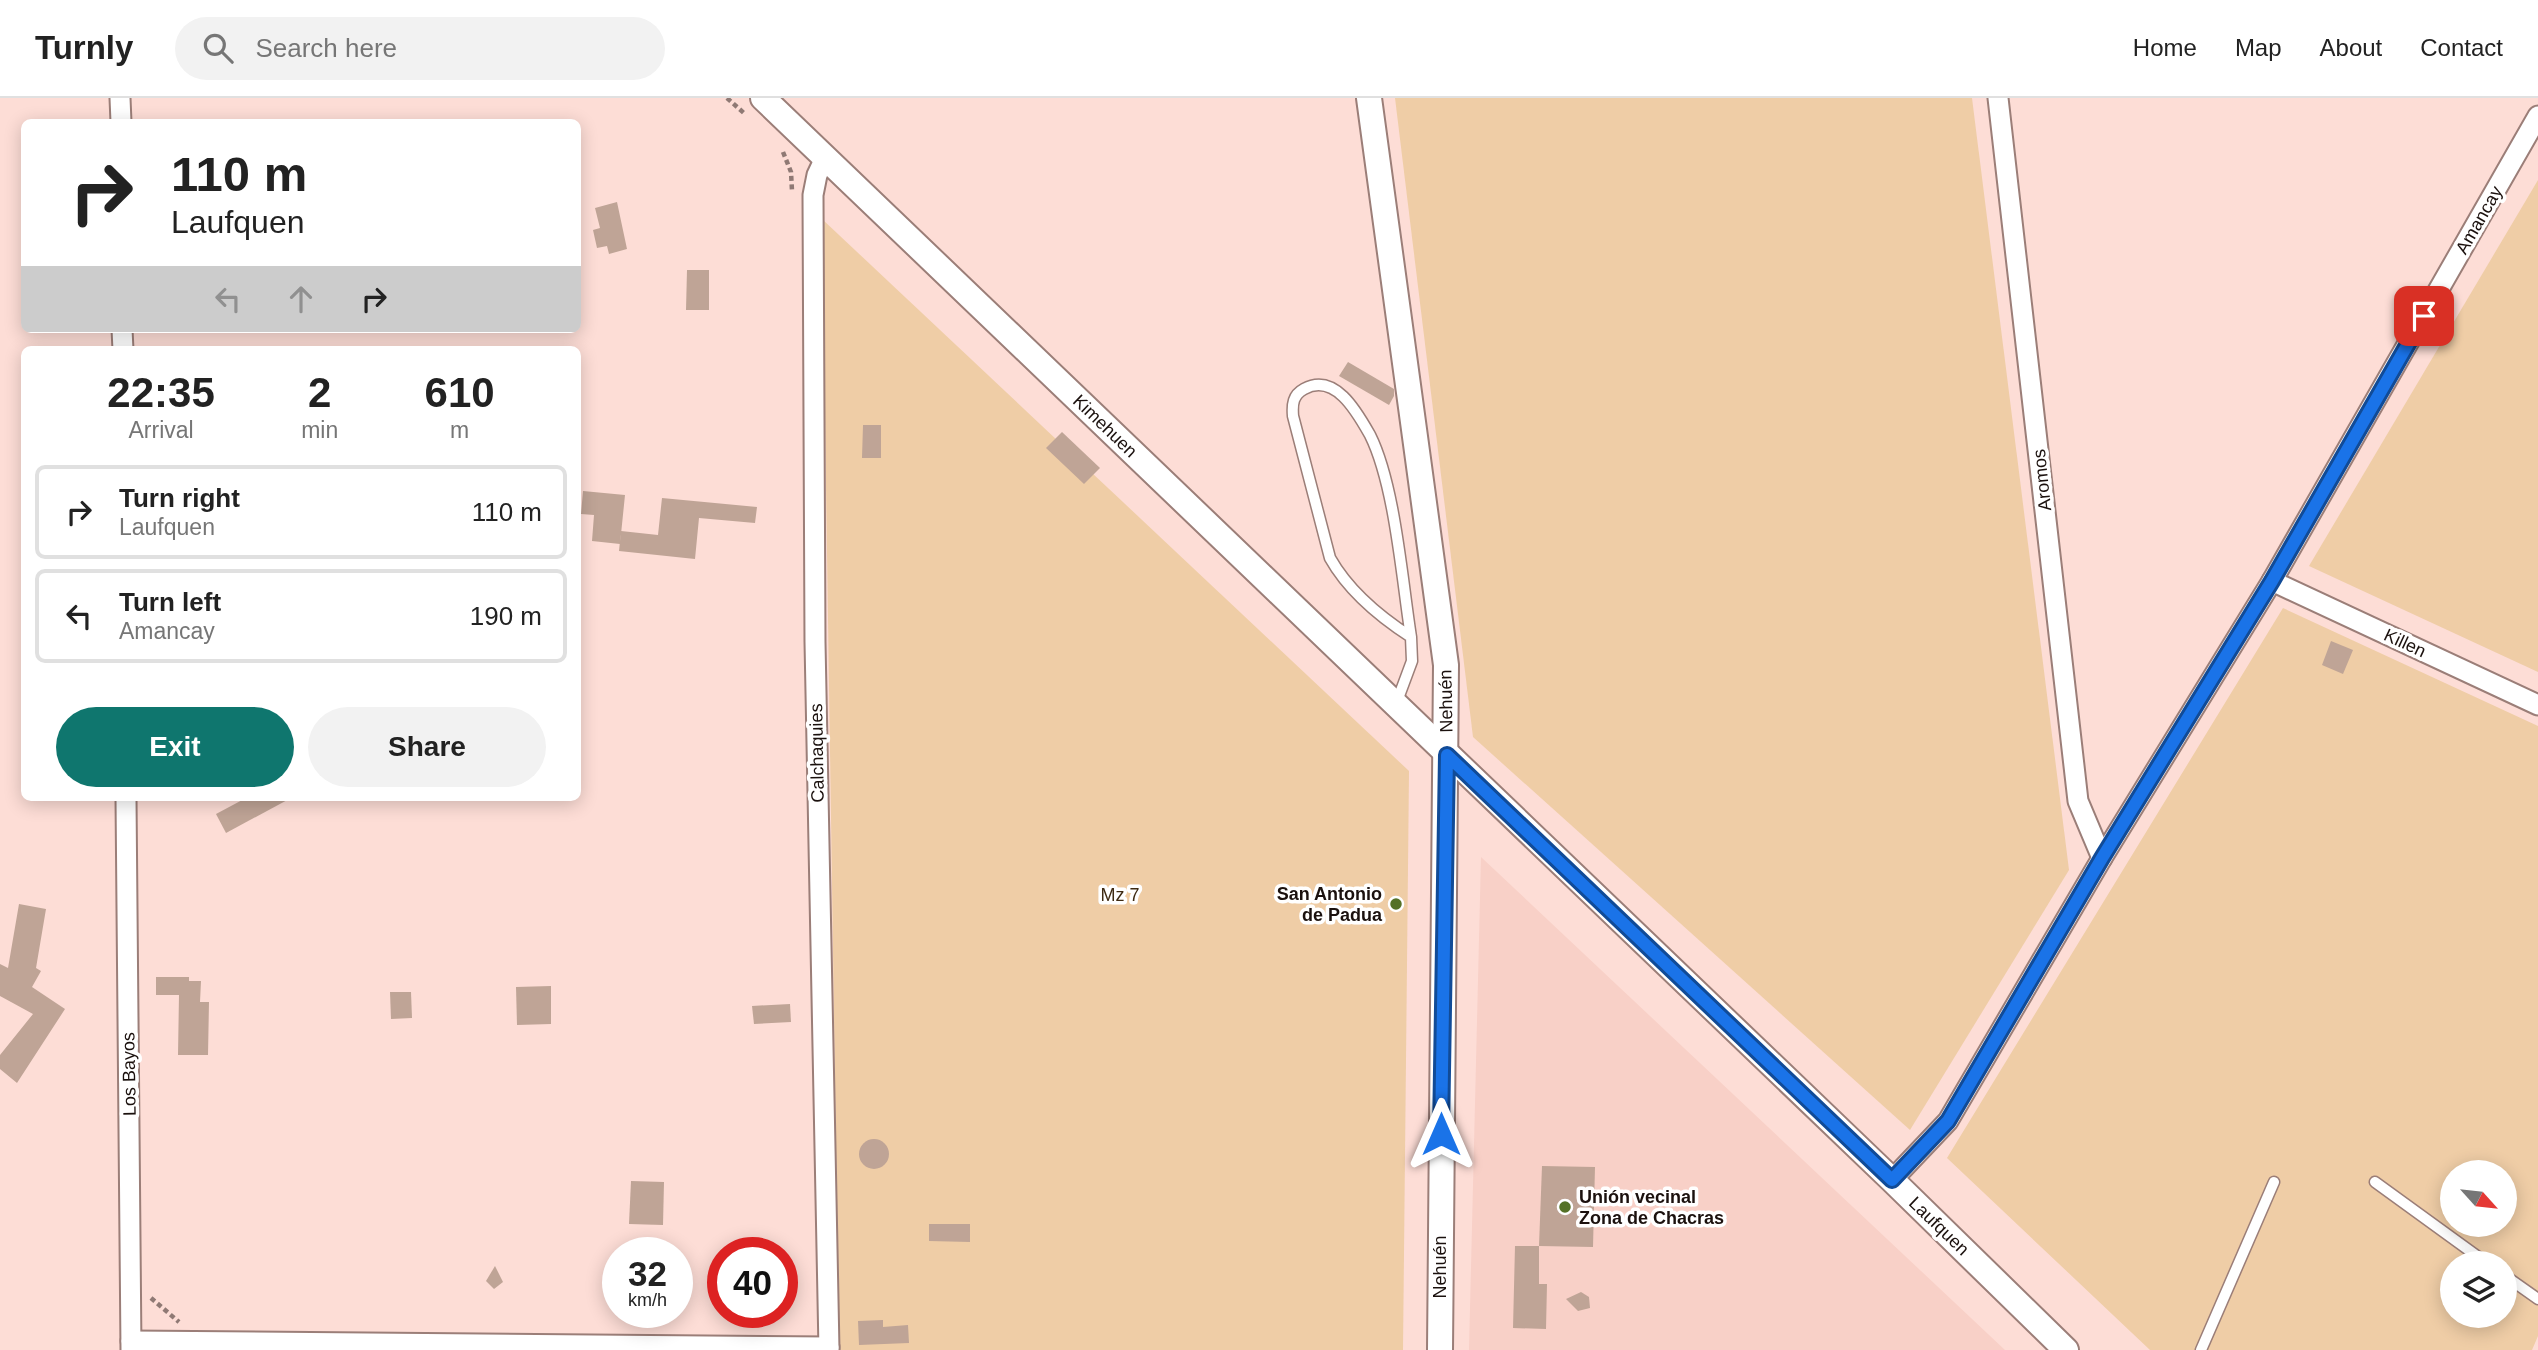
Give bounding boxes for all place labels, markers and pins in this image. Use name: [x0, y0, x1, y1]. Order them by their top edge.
pin: [2394, 286, 2454, 346]
place label: San Antonio de Padua: [1277, 884, 1383, 925]
marker: San Antonio de Padua: [1388, 896, 1404, 912]
place label: Unión vecinal Zona de Chacras: [1579, 1187, 1724, 1228]
marker: Unión vecinal Zona de Chacras: [1557, 1199, 1573, 1215]

